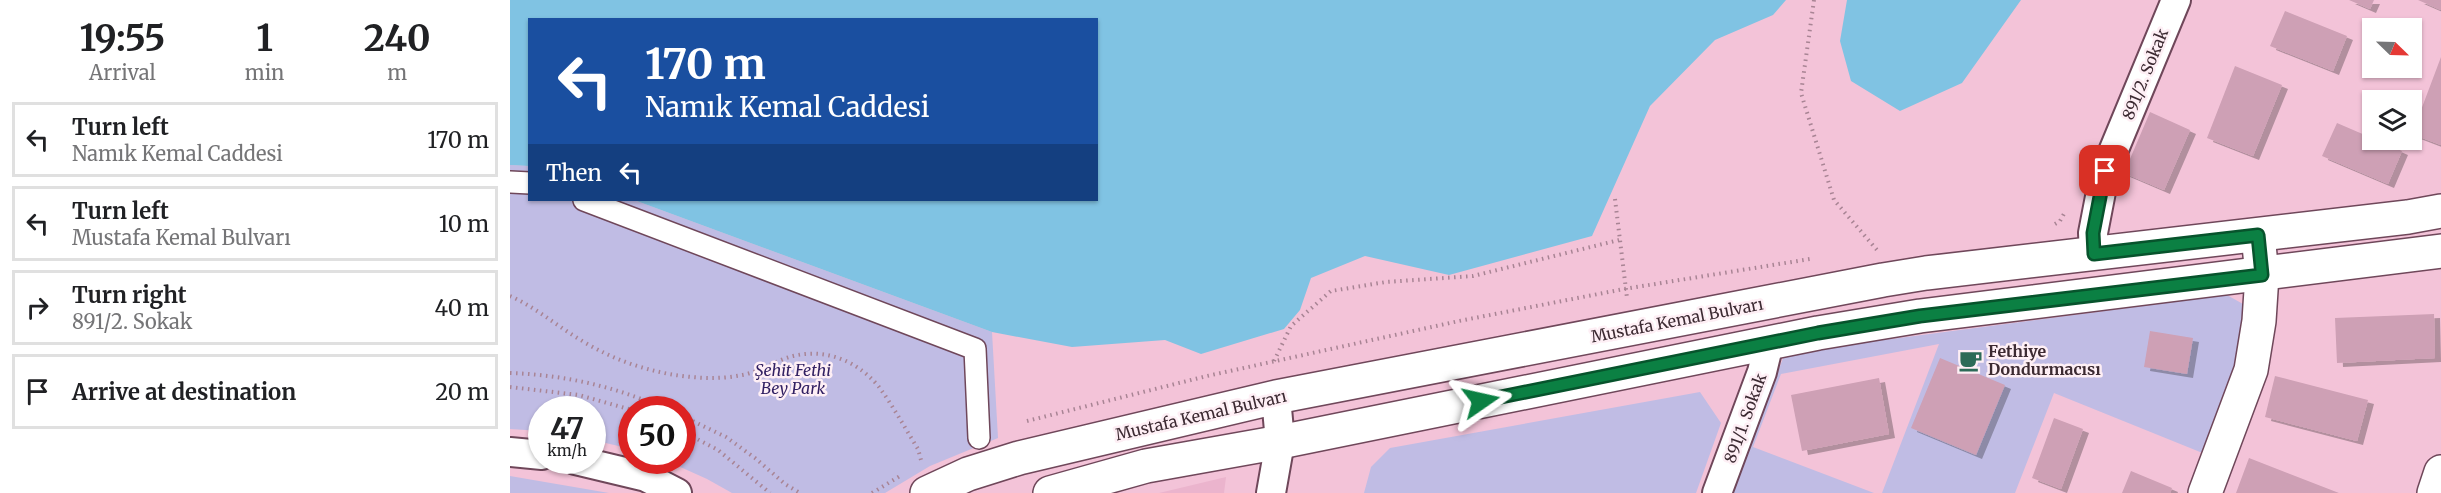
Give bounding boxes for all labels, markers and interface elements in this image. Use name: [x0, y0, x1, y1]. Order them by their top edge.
text: 19:55: [79, 16, 165, 61]
text: 1: [256, 16, 273, 61]
text: 240: [364, 16, 431, 61]
north arrow: [2362, 18, 2422, 78]
map controls: [2362, 18, 2422, 150]
street label: 891/2. Sokak: [2118, 25, 2173, 122]
text: 170 m: [645, 38, 766, 90]
icon: left: [546, 42, 624, 120]
text: Arrival: [89, 60, 156, 85]
text: min: [245, 60, 284, 85]
text: m: [387, 60, 407, 85]
text: Namık Kemal Caddesi: [645, 90, 929, 124]
button: layers: [2362, 90, 2422, 150]
text: Turn left: [72, 113, 169, 141]
icon: left: [21, 123, 54, 156]
text: 170 m: [427, 126, 489, 154]
text: Namık Kemal Caddesi: [72, 141, 283, 166]
pin: [2079, 145, 2130, 196]
icon: arrive: [2088, 154, 2121, 187]
icon: left: [614, 156, 647, 189]
text: Then: [546, 159, 602, 187]
text: Turn left: [72, 197, 169, 225]
icon: left: [21, 207, 54, 240]
text: 10 m: [439, 210, 489, 238]
text: Mustafa Kemal Bulvarı: [72, 225, 291, 250]
text: Turn right: [72, 281, 186, 309]
icon: right: [21, 291, 54, 324]
street label: Mustafa Kemal Bulvarı: [1589, 293, 1765, 347]
text: 40 m: [434, 294, 489, 322]
text: 891/2. Sokak: [72, 309, 192, 334]
place label: Fethiye Dondurmacısı: [1988, 341, 2101, 379]
cafe icon: Fethiye Dondurmacısı: [1957, 347, 1983, 373]
park label: Şehit Fethi Bey Park: [755, 360, 831, 398]
position arrow: [1449, 369, 1513, 433]
street label: 891/1. Sokak: [1720, 370, 1771, 466]
icon: arrive: [21, 375, 54, 408]
text: Arrive at destination: [72, 378, 296, 406]
text: 20 m: [435, 378, 489, 406]
street label: Mustafa Kemal Bulvarı: [1114, 386, 1288, 444]
speed limit sign: 50: [618, 396, 696, 474]
text: 47: [550, 409, 584, 447]
text: km/h: [547, 441, 587, 460]

